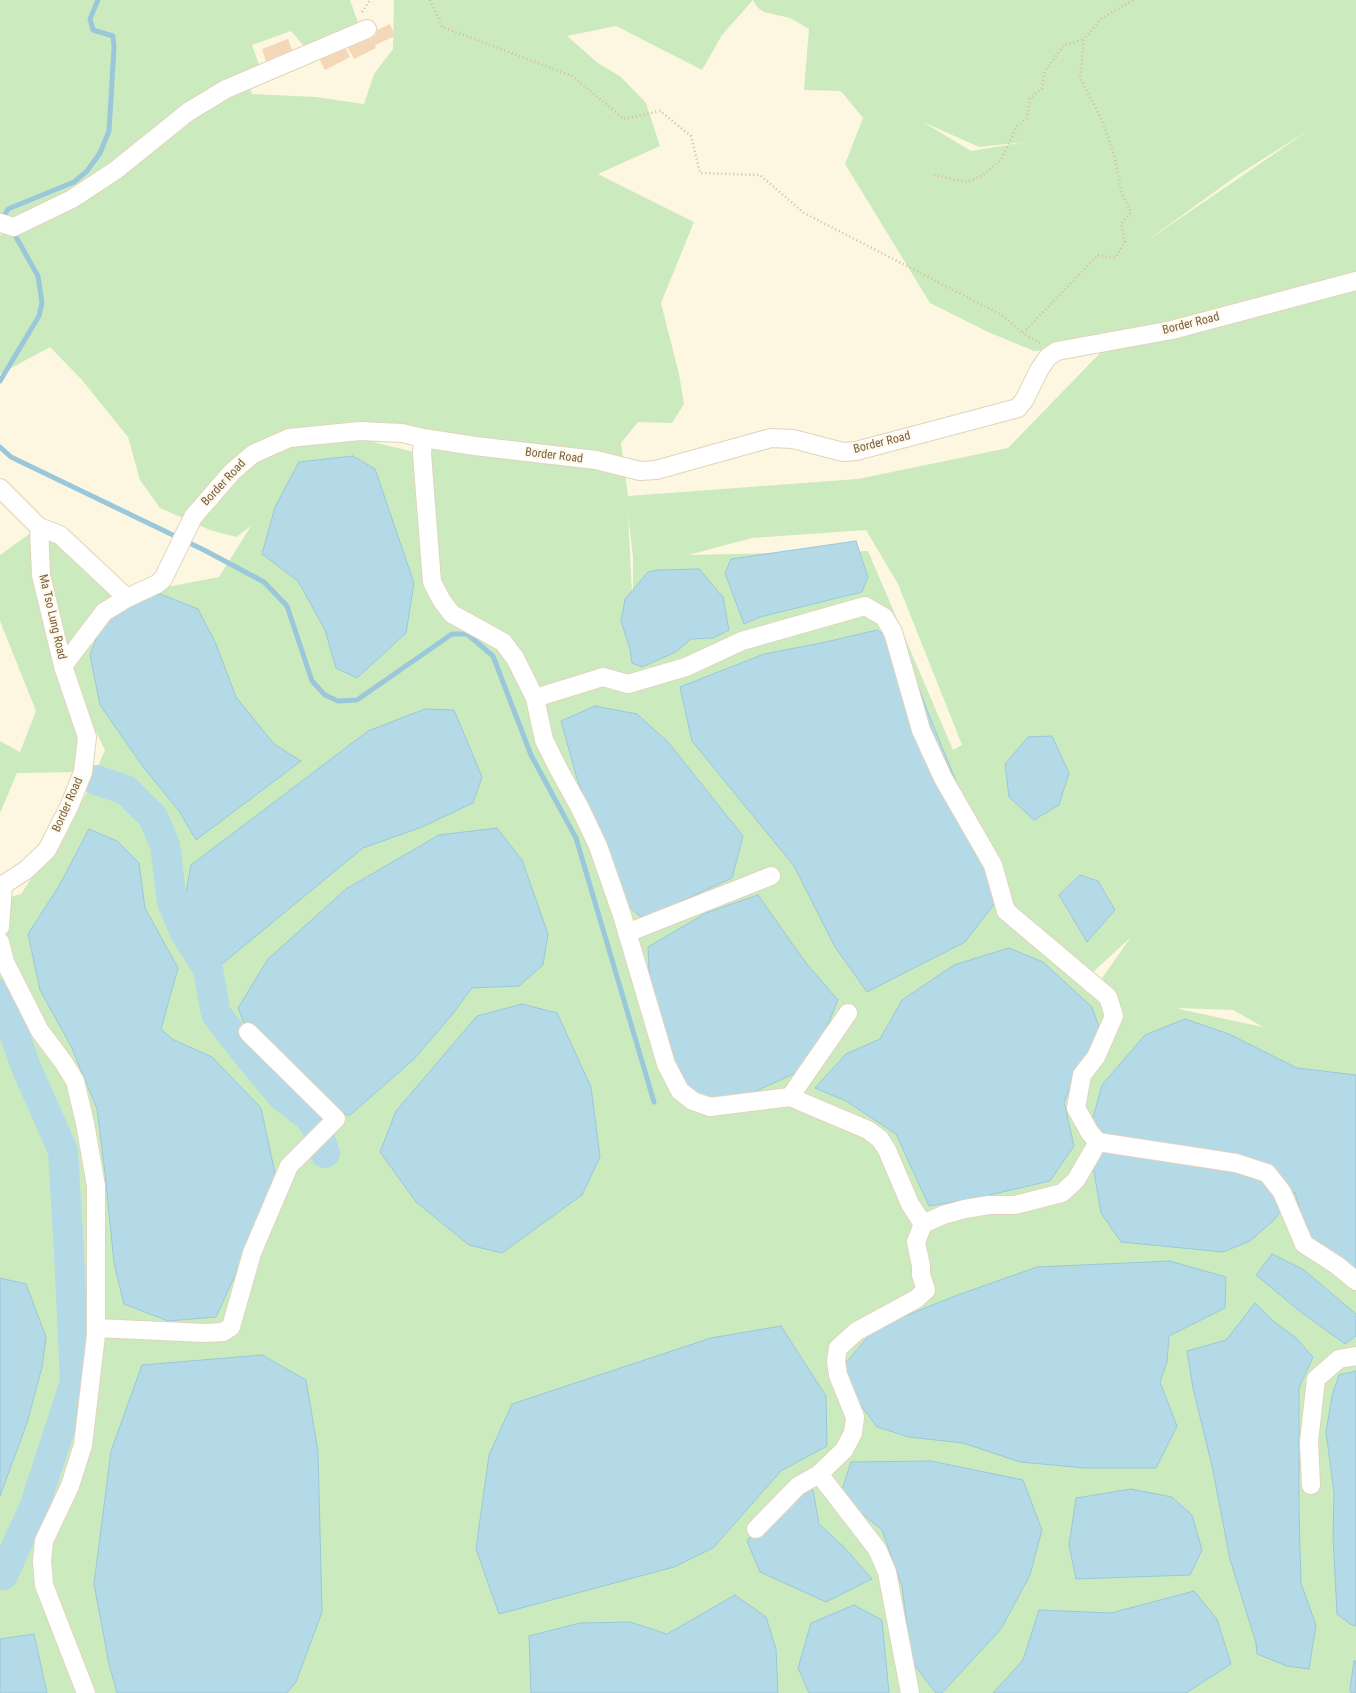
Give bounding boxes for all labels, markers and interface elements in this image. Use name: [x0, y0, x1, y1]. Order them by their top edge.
street label: Border Road: [1161, 310, 1221, 338]
street label: Border Road: [852, 429, 912, 457]
street label: Border Road: [524, 445, 584, 467]
street label: Border Road: [199, 457, 249, 509]
street label: Ma Tso Lung Road: [35, 573, 69, 661]
street label: Border Road: [50, 775, 86, 835]

